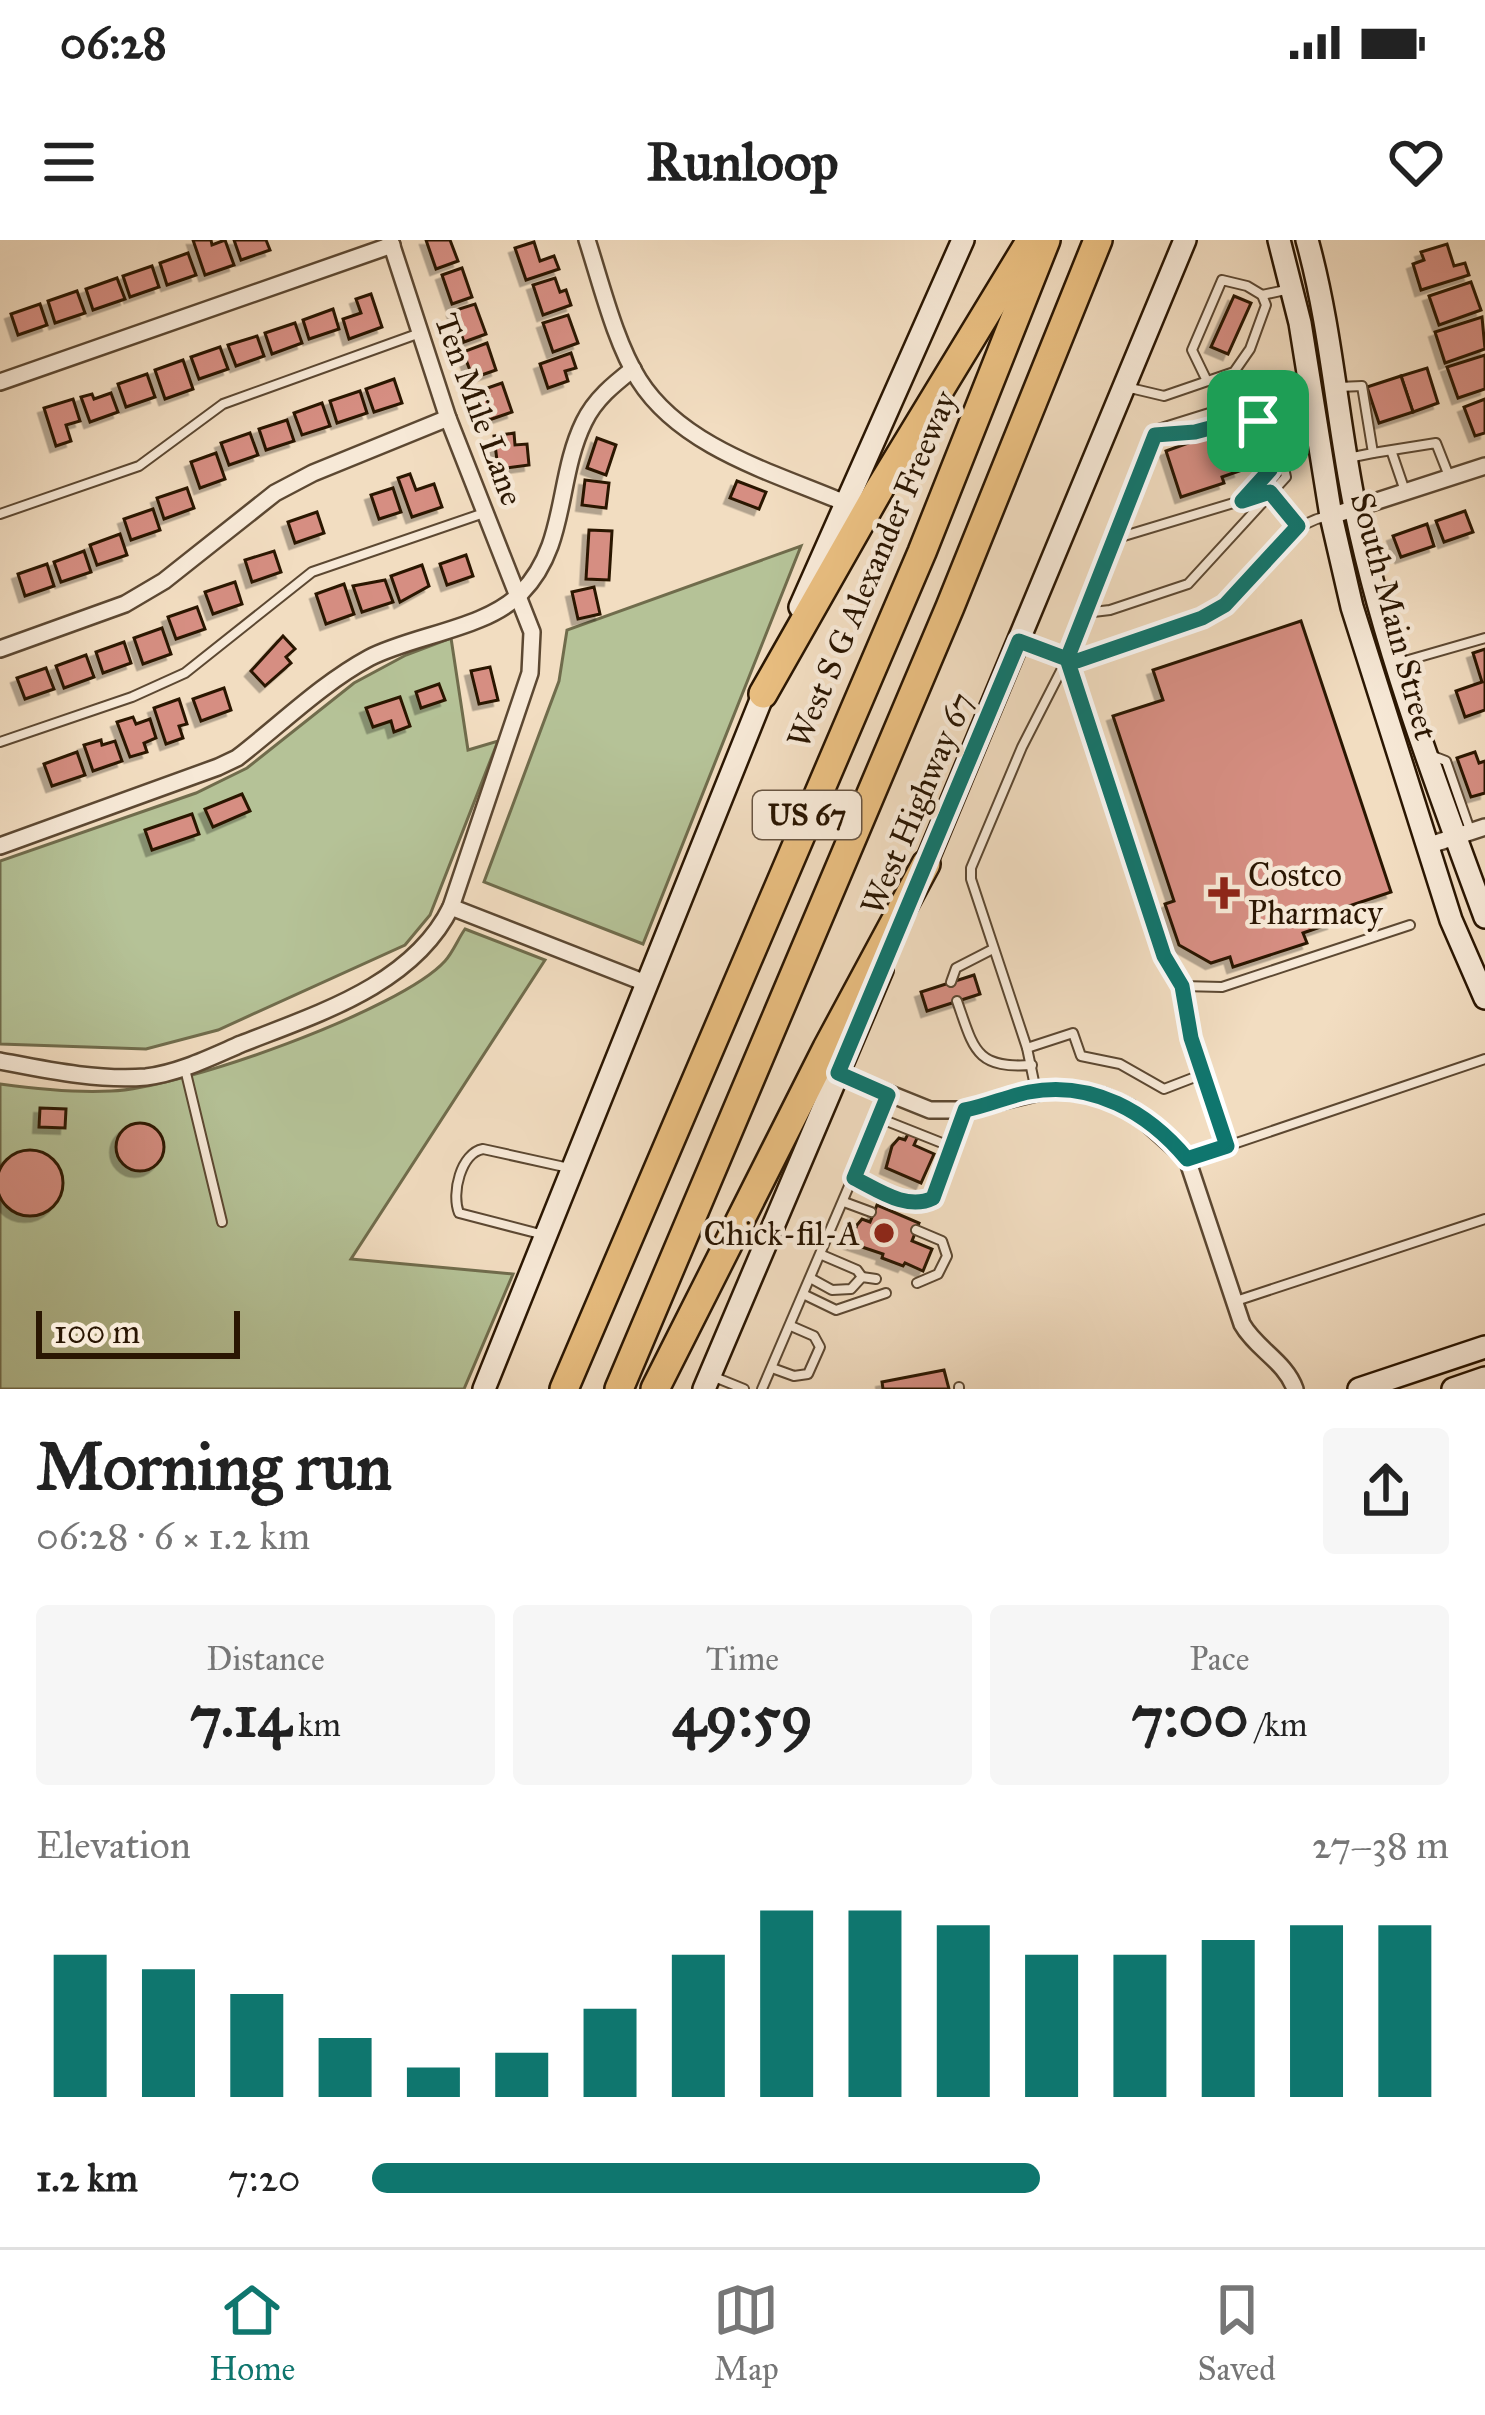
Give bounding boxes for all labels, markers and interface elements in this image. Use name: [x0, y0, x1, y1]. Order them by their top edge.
text: 06:28: [60, 15, 167, 70]
icon: menu: [36, 129, 102, 195]
text: Runloop: [646, 129, 839, 195]
icon: heart: [1383, 129, 1449, 195]
street label: Ten Mile Lane: [426, 308, 532, 511]
pin: [1207, 370, 1309, 472]
street label: West S G Alexander Freeway: [779, 384, 966, 754]
icon: arrive: [1225, 388, 1291, 454]
street label: South Main Street: [1342, 488, 1446, 745]
street label: West Highway 67: [852, 686, 982, 921]
road number: US 67: [753, 791, 861, 839]
place label: Costco Pharmacy: [1248, 855, 1383, 933]
marker: Costco Pharmacy: [1211, 880, 1237, 906]
place label: Chick-fil-A: [704, 1214, 860, 1254]
marker: Chick-fil-A: [871, 1220, 897, 1246]
scale bar: [36, 1305, 240, 1358]
text: 100 m: [54, 1312, 140, 1352]
text: Morning run: [36, 1426, 392, 1507]
button: share: [1323, 1428, 1449, 1554]
text: 06:28 · 6 × 1.2 km: [36, 1512, 310, 1560]
text: Distance: [206, 1639, 325, 1679]
text: Time: [706, 1639, 779, 1679]
text: Pace: [1190, 1639, 1249, 1679]
text: 7.14: [190, 1679, 291, 1752]
text: 49:59: [672, 1679, 813, 1752]
text: 7:00: [1131, 1679, 1248, 1752]
text: km: [291, 1705, 341, 1745]
text: /km: [1248, 1705, 1308, 1745]
text: Elevation: [36, 1821, 191, 1869]
text: 27–38 m: [1312, 1821, 1449, 1869]
text: 1.2 km: [36, 2154, 138, 2202]
text: 7:20: [228, 2154, 301, 2202]
tab: Home: [209, 2277, 295, 2389]
tab: Map: [713, 2277, 779, 2389]
tab: Saved: [1198, 2277, 1276, 2389]

